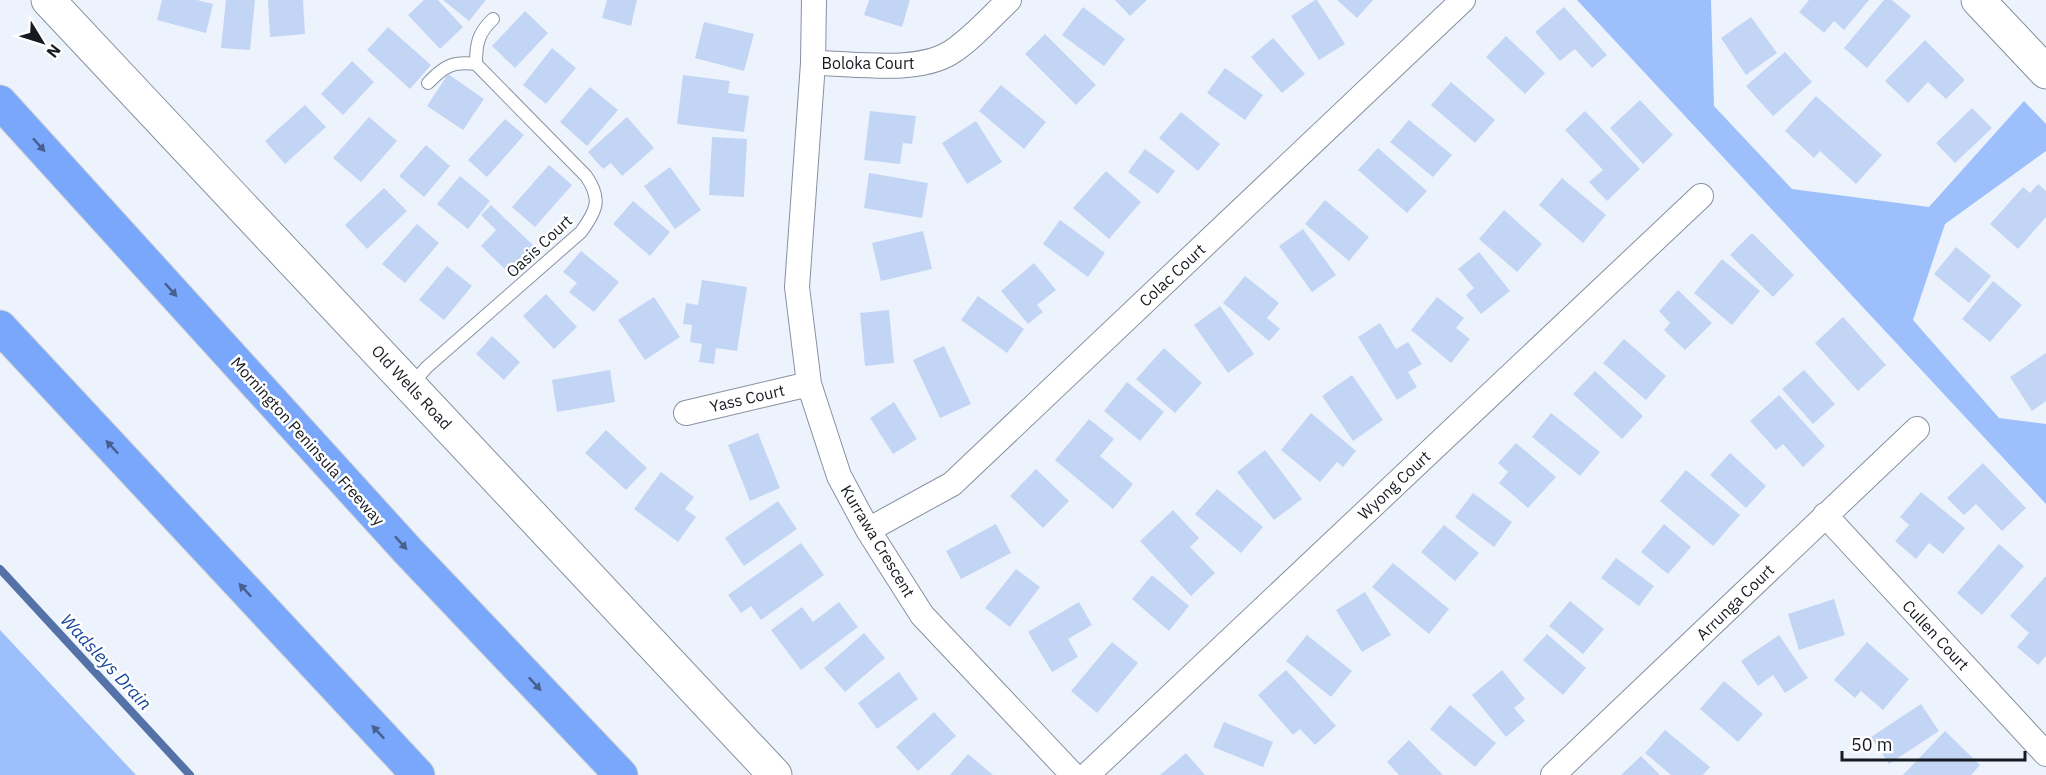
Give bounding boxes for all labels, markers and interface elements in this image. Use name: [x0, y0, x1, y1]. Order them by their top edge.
north arrow: [12, 12, 72, 72]
text: N: [42, 41, 65, 62]
street label: Boloka Court: [822, 53, 914, 73]
one-way arrow: [32, 138, 46, 153]
street label: Oasis Court: [502, 210, 576, 282]
street label: Colac Court: [1135, 239, 1209, 311]
one-way arrow: [164, 282, 178, 297]
street label: Old Wells Road: [368, 340, 456, 434]
street label: Mornington Peninsula Freeway: [227, 352, 389, 530]
street label: Yass Court: [708, 380, 786, 416]
one-way arrow: [106, 440, 119, 455]
street label: Wyong Court: [1354, 446, 1434, 524]
street label: Kurrawa Crescent: [837, 481, 919, 601]
one-way arrow: [394, 535, 408, 550]
street label: Arrunga Court: [1692, 560, 1778, 644]
one-way arrow: [238, 582, 252, 597]
street label: Cullen Court: [1898, 596, 1974, 674]
water label: Wadsleys Drain: [56, 609, 157, 715]
one-way arrow: [528, 677, 542, 692]
scale bar: [1842, 724, 2025, 762]
one-way arrow: [371, 725, 385, 740]
text: 50 m: [1851, 733, 1893, 756]

